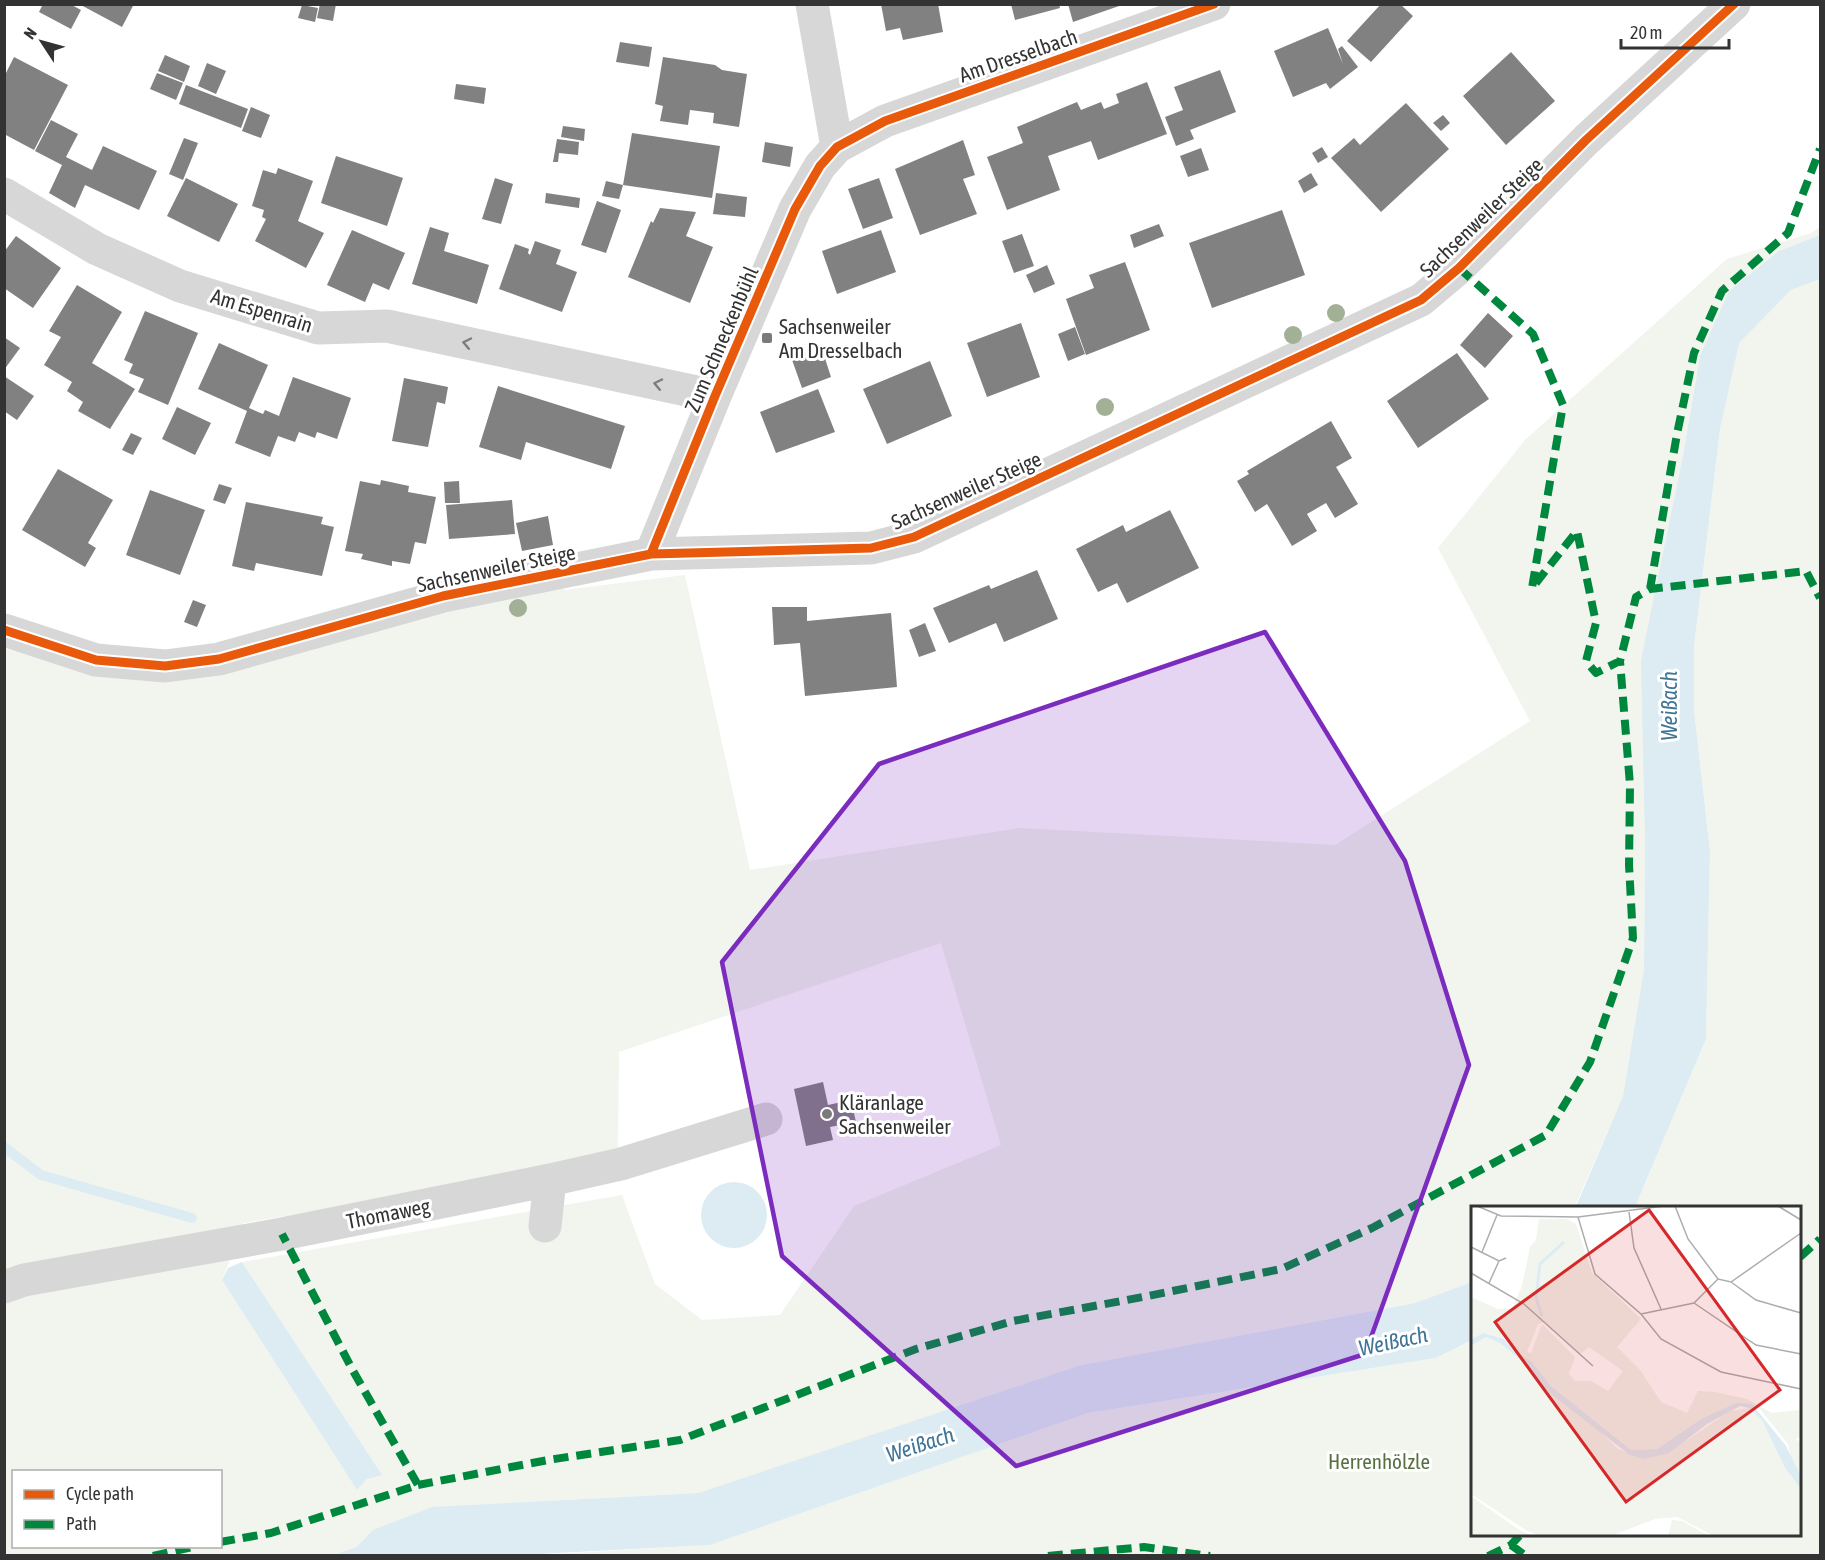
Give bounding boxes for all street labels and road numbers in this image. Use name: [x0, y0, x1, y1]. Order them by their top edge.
street label: Am Dresselbach: [956, 24, 1080, 86]
street label: Sachsenweiler Steige: [1415, 152, 1547, 282]
street label: Zum Schneckenbühl: [679, 262, 763, 416]
street label: Am Espenrain: [208, 283, 316, 337]
street label: Sachsenweiler Steige: [887, 446, 1045, 534]
street label: Sachsenweiler Steige: [415, 539, 577, 597]
street label: Thomaweg: [344, 1193, 432, 1233]

